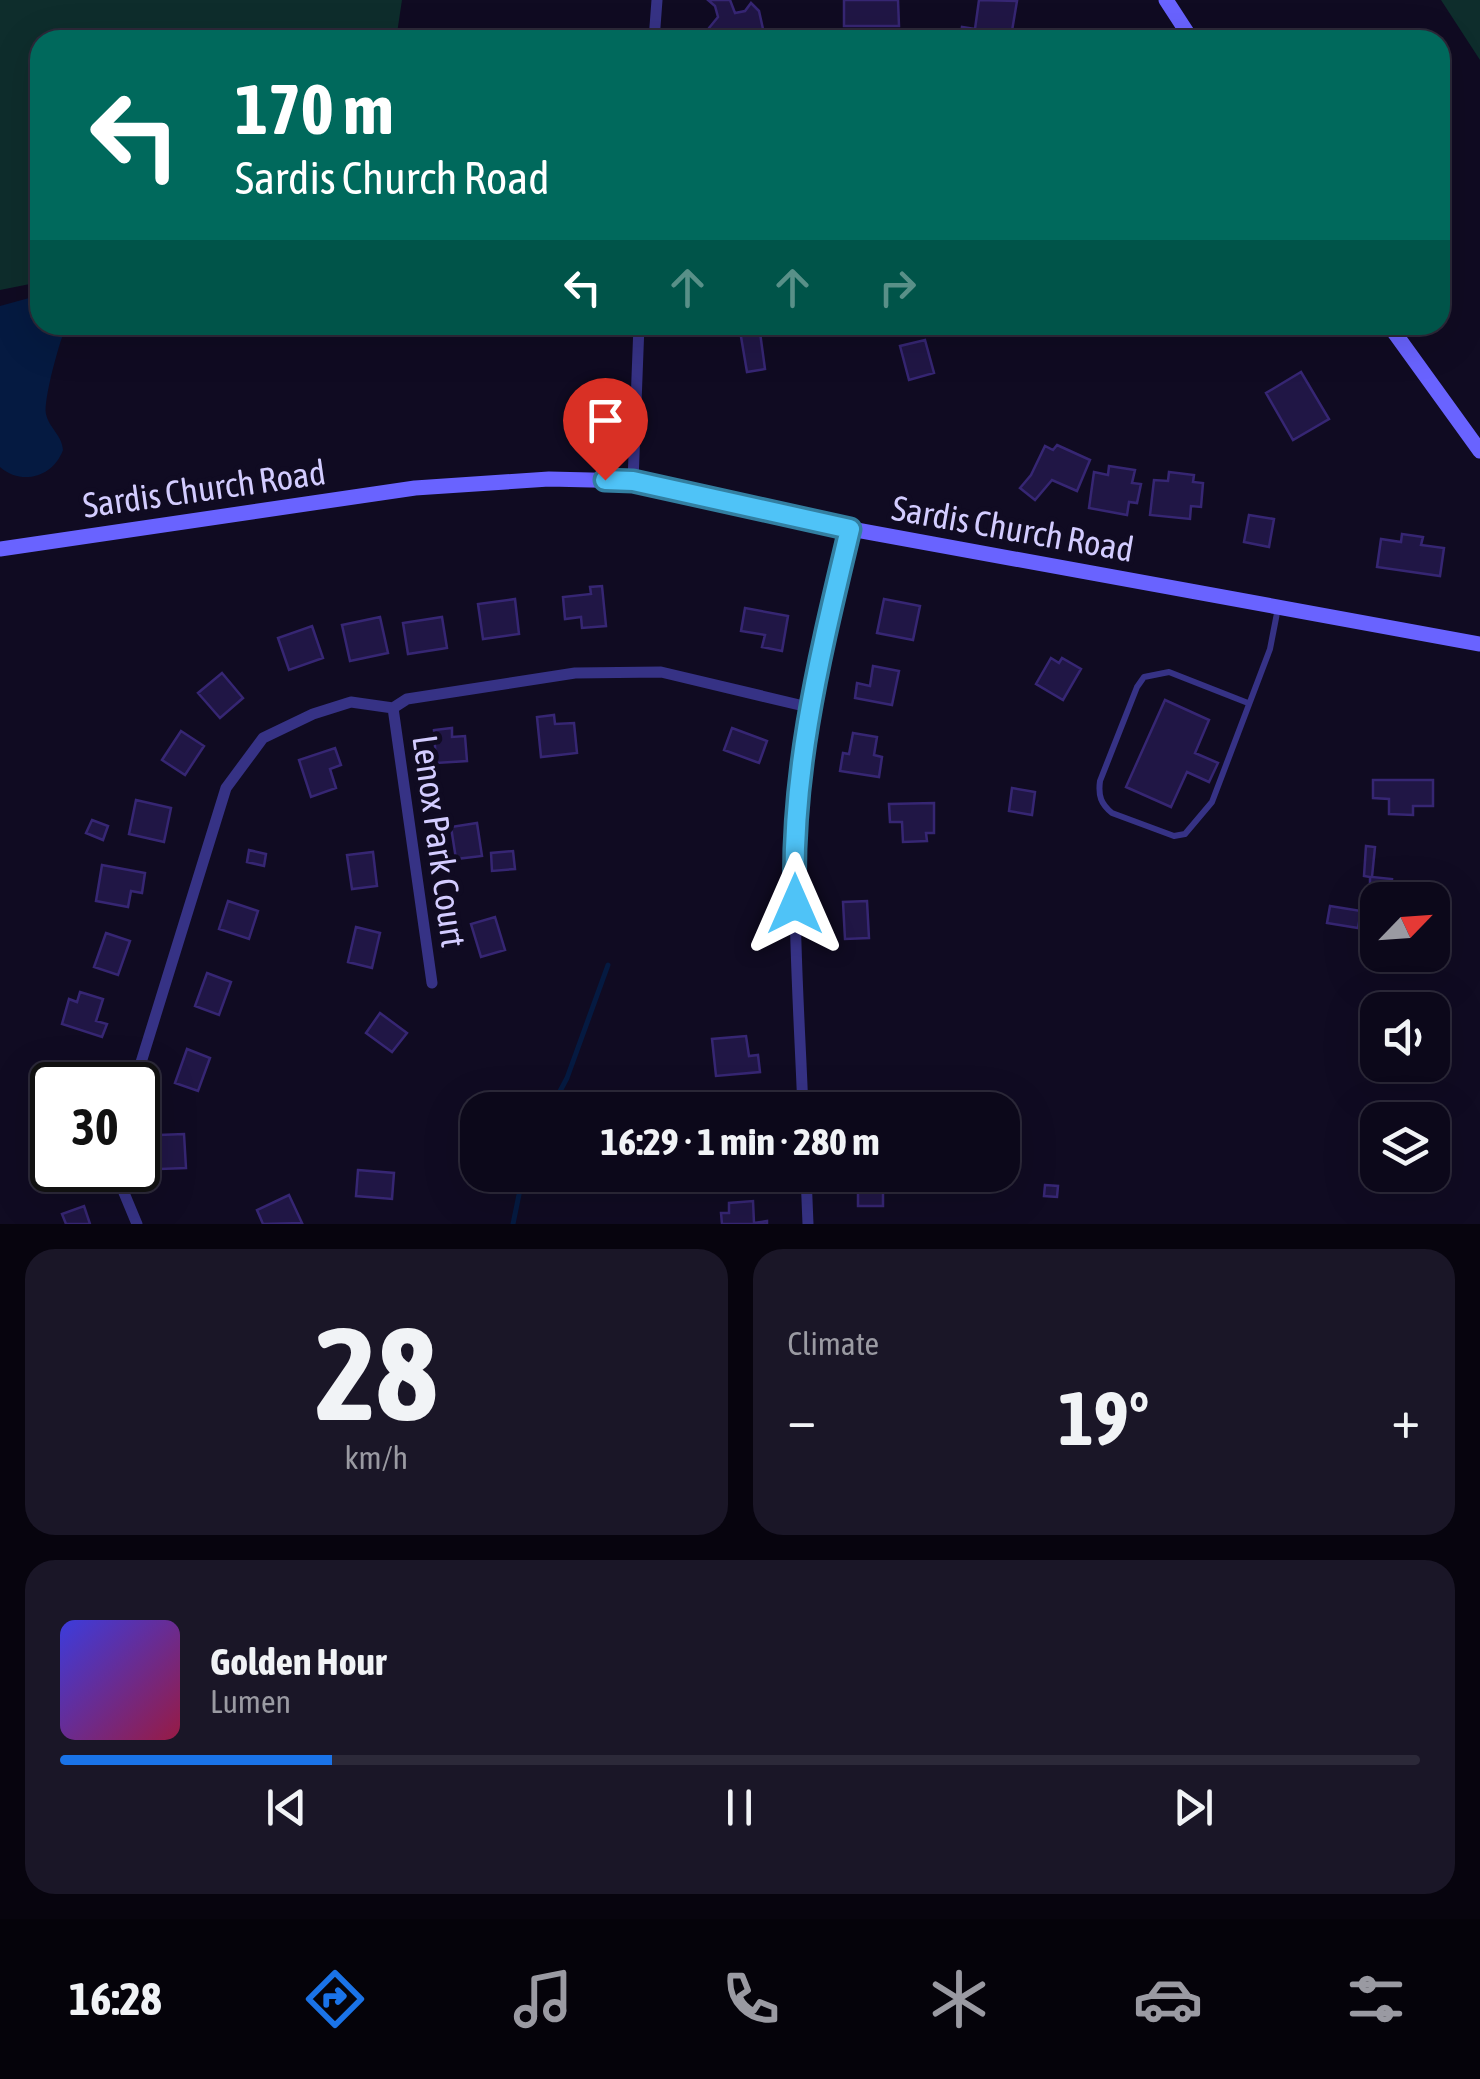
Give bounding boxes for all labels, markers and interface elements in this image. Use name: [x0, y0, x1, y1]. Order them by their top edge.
text: 170 m: [235, 69, 394, 149]
icon: left: [70, 70, 200, 200]
text: Sardis Church Road: [235, 152, 549, 204]
icon: left: [555, 260, 610, 315]
icon: ahead: [660, 260, 715, 315]
icon: ahead: [765, 260, 820, 315]
icon: right: [870, 260, 925, 315]
pin: [563, 378, 648, 481]
icon: arrive: [578, 393, 633, 448]
street label: Sardis Church Road: [80, 451, 328, 525]
street label: Sardis Church Road: [889, 487, 1137, 569]
street label: Lenox Park Court: [405, 732, 475, 950]
position arrow: [743, 852, 847, 956]
north arrow: [1360, 882, 1450, 972]
map controls: [1360, 882, 1450, 1192]
button: sound: [1360, 992, 1450, 1082]
speed limit sign: 30: [30, 1062, 160, 1192]
button: layers: [1360, 1102, 1450, 1192]
text: 16:29 · 1 min · 280 m: [600, 1120, 880, 1163]
text: 28: [315, 1299, 437, 1448]
text: Climate: [788, 1325, 879, 1362]
text: 19°: [1058, 1375, 1149, 1461]
text: −: [788, 1387, 816, 1450]
text: +: [1391, 1387, 1420, 1450]
text: km/h: [345, 1439, 408, 1476]
text: Golden Hour: [210, 1640, 386, 1683]
text: Lumen: [210, 1683, 291, 1720]
icon: previous: [259, 1780, 314, 1835]
icon: pause: [712, 1780, 767, 1835]
icon: next: [1166, 1780, 1221, 1835]
icon: directions: [300, 1964, 370, 2034]
icon: music: [508, 1964, 578, 2034]
icon: phone: [716, 1964, 786, 2034]
icon: climate: [924, 1964, 994, 2034]
icon: car: [1133, 1964, 1203, 2034]
icon: filters: [1341, 1964, 1411, 2034]
text: 16:28: [69, 1973, 162, 2025]

